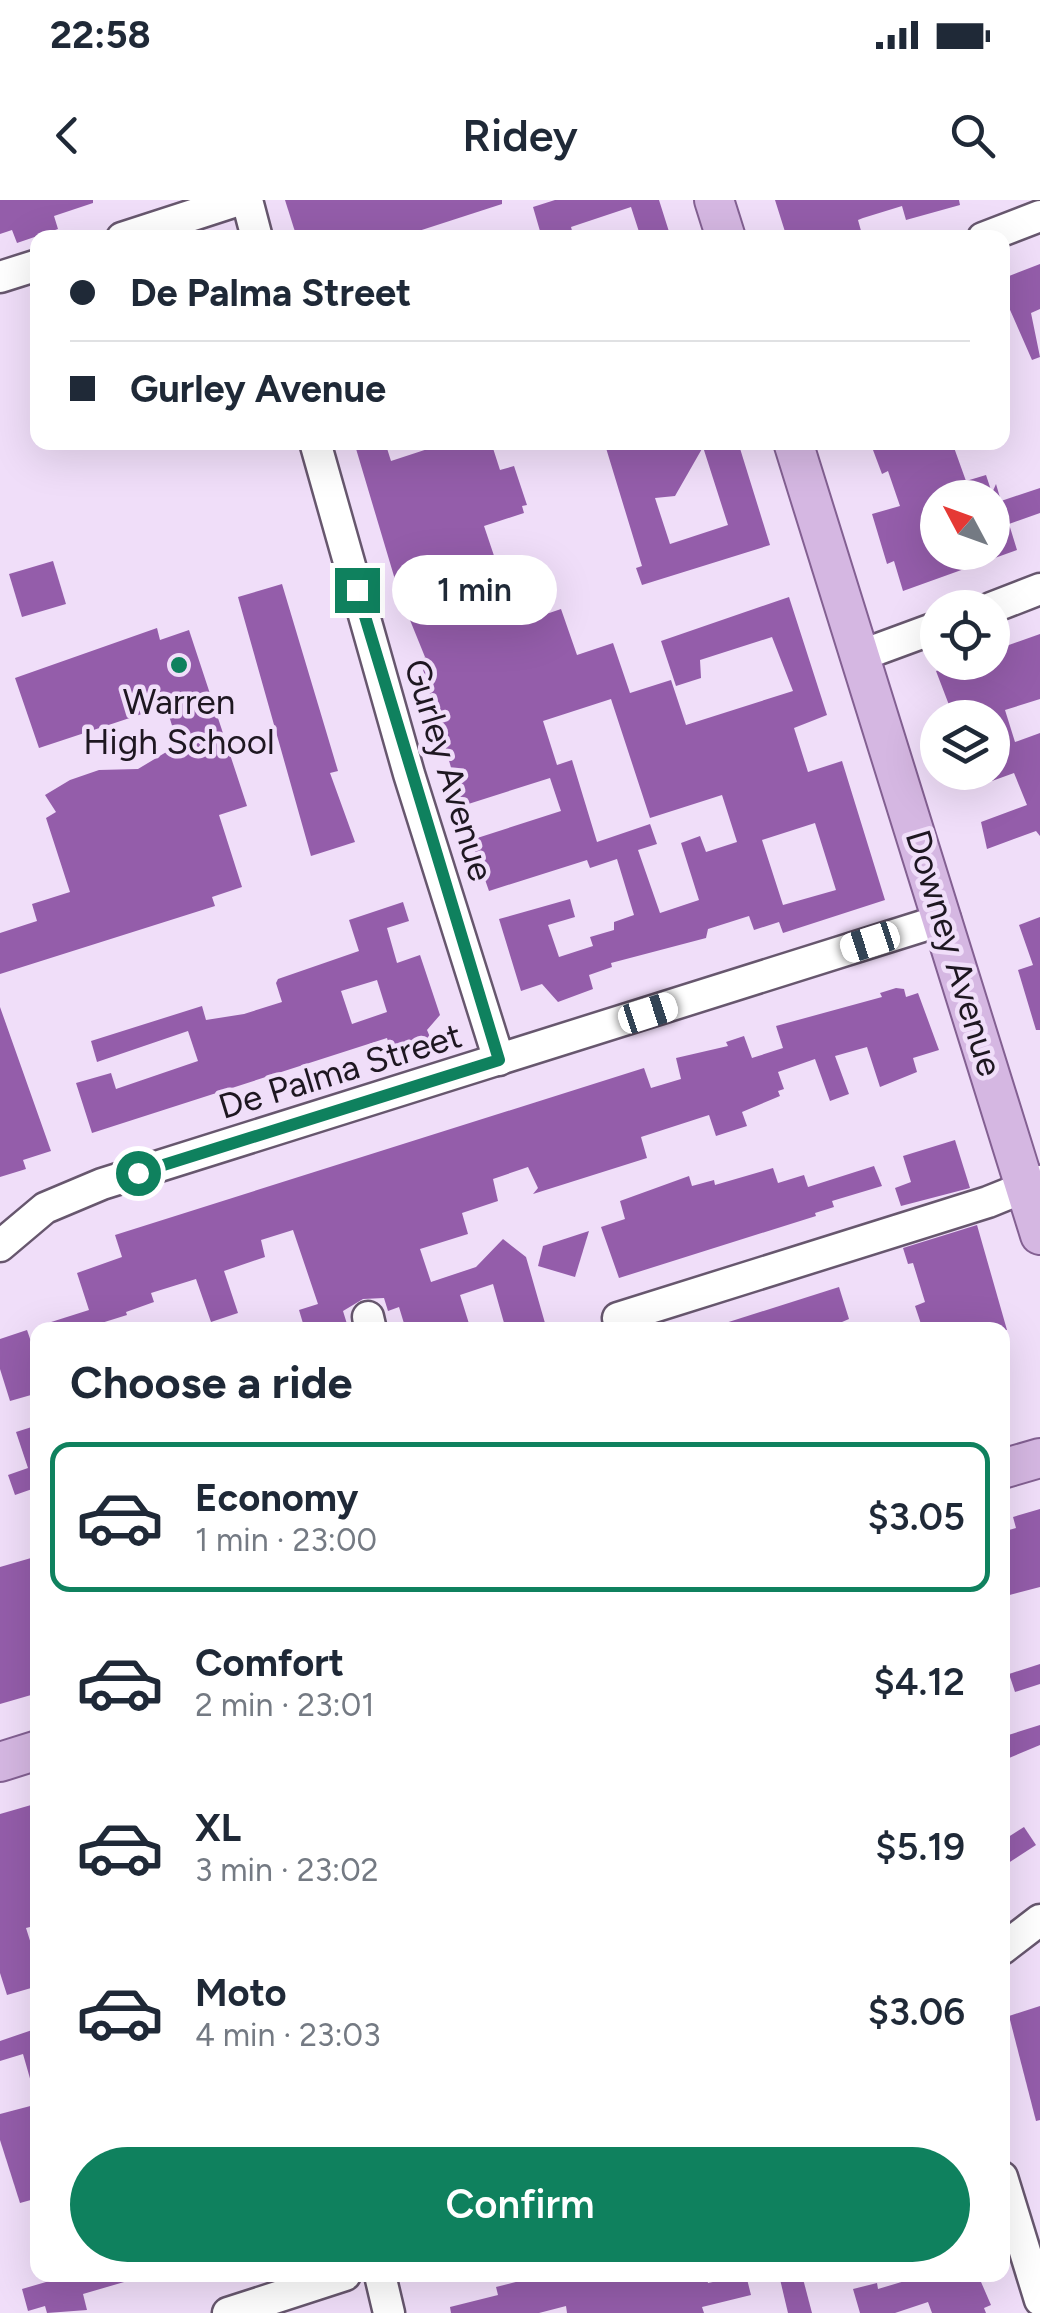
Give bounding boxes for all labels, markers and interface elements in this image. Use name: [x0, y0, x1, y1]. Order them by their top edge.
text: 22:58: [50, 12, 151, 58]
icon: back: [40, 108, 95, 163]
text: Ridey: [462, 108, 578, 162]
icon: search: [945, 108, 1000, 163]
text: De Palma Street: [130, 270, 411, 316]
text: Gurley Avenue: [130, 366, 386, 412]
north arrow: [920, 480, 1010, 570]
map controls: [920, 480, 1010, 790]
callout: 1 min: [392, 555, 557, 625]
route end: [335, 568, 380, 613]
text: 1 min: [437, 571, 512, 609]
button: locate: [920, 590, 1010, 680]
marker: Warren High School: [168, 654, 190, 676]
street label: Gurley Avenue: [395, 654, 503, 886]
place label: Warren High School: [83, 681, 275, 763]
button: layers: [920, 700, 1010, 790]
street label: Downey Avenue: [897, 825, 1011, 1081]
car: [837, 918, 903, 966]
car: [615, 989, 681, 1037]
street label: De Palma Street: [214, 1014, 466, 1128]
route start: [116, 1151, 161, 1196]
text: Choose a ride: [70, 1355, 352, 1409]
icon: car: [75, 1472, 165, 1562]
text: Economy: [195, 1475, 358, 1521]
text: $3.05: [868, 1494, 965, 1540]
text: 1 min · 23:00: [195, 1521, 377, 1559]
icon: car: [75, 1637, 165, 1727]
text: Comfort: [195, 1640, 344, 1686]
text: $4.12: [873, 1659, 965, 1705]
text: 2 min · 23:01: [195, 1686, 374, 1724]
icon: car: [75, 1802, 165, 1892]
text: XL: [195, 1805, 241, 1851]
text: $5.19: [875, 1824, 965, 1870]
text: 3 min · 23:02: [195, 1851, 379, 1889]
icon: car: [75, 1967, 165, 2057]
text: Moto: [195, 1970, 287, 2016]
text: $3.06: [868, 1989, 965, 2035]
text: 4 min · 23:03: [195, 2016, 381, 2054]
button: Confirm: [70, 2147, 970, 2262]

